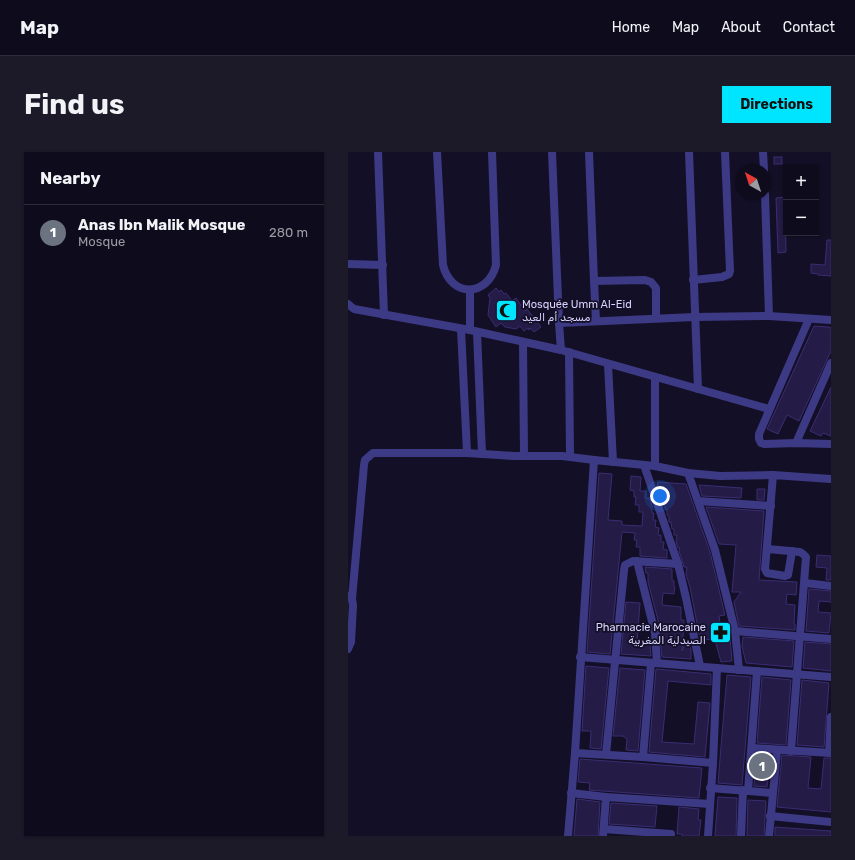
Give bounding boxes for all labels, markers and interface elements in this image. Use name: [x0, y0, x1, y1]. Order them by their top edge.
text: Map: [20, 16, 59, 39]
text: Home: [612, 19, 650, 36]
text: Map: [672, 19, 699, 36]
text: About: [721, 19, 761, 36]
text: Contact: [783, 19, 835, 36]
button: Directions: [722, 86, 831, 123]
text: Find us: [24, 88, 124, 121]
north arrow: [735, 164, 771, 200]
map controls: [783, 164, 819, 236]
button: +: [783, 164, 819, 200]
text: Nearby: [40, 168, 101, 188]
button: −: [783, 200, 819, 236]
text: Anas Ibn Malik Mosque: [78, 216, 246, 234]
text: 1: [50, 225, 56, 240]
text: 280 m: [269, 225, 308, 240]
text: Mosque: [78, 234, 125, 249]
mosque icon: Mosquée Umm Al-Eid مسجد أم العيد: [494, 297, 520, 323]
place label: Mosquée Umm Al-Eid مسجد أم العيد: [522, 298, 632, 325]
your location: [650, 486, 670, 506]
pharmacy icon: Pharmacie Marocaine الصيدلية المغربية: [708, 620, 734, 646]
place label: Pharmacie Marocaine الصيدلية المغربية: [596, 621, 706, 647]
pin: 1: [749, 751, 775, 781]

